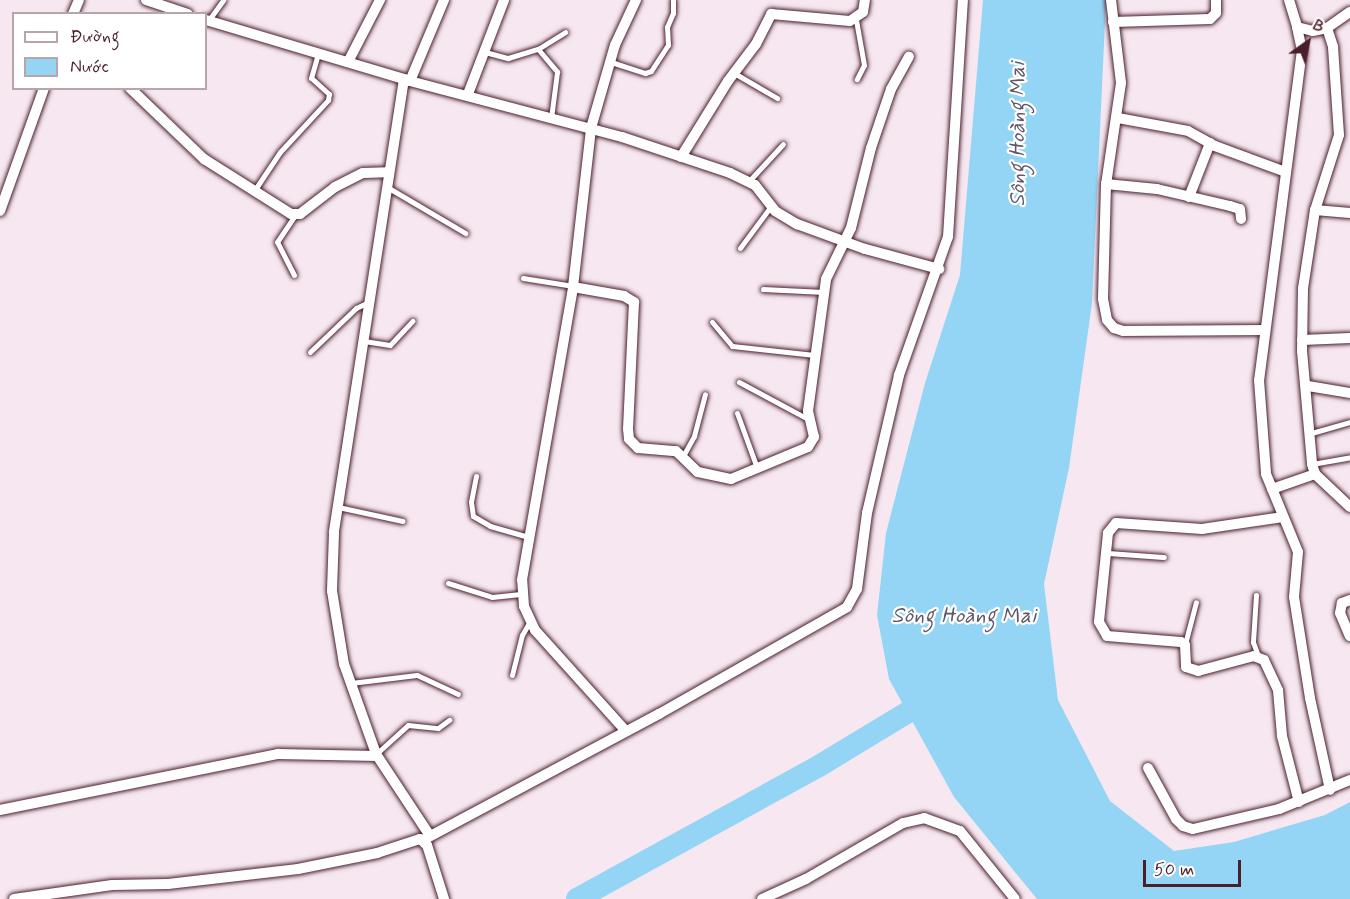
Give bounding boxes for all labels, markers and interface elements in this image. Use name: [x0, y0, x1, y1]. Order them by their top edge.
legend: [12, 12, 207, 90]
north arrow: [1278, 12, 1338, 72]
text: B: [1308, 15, 1328, 38]
text: Đường: [70, 25, 120, 49]
text: Nước: [70, 55, 109, 79]
water label: Sông Hoàng Mai: [1006, 61, 1032, 207]
water label: Sông Hoàng Mai: [891, 604, 1037, 630]
scale bar: [1146, 848, 1244, 886]
text: 50 m: [1154, 858, 1194, 882]

